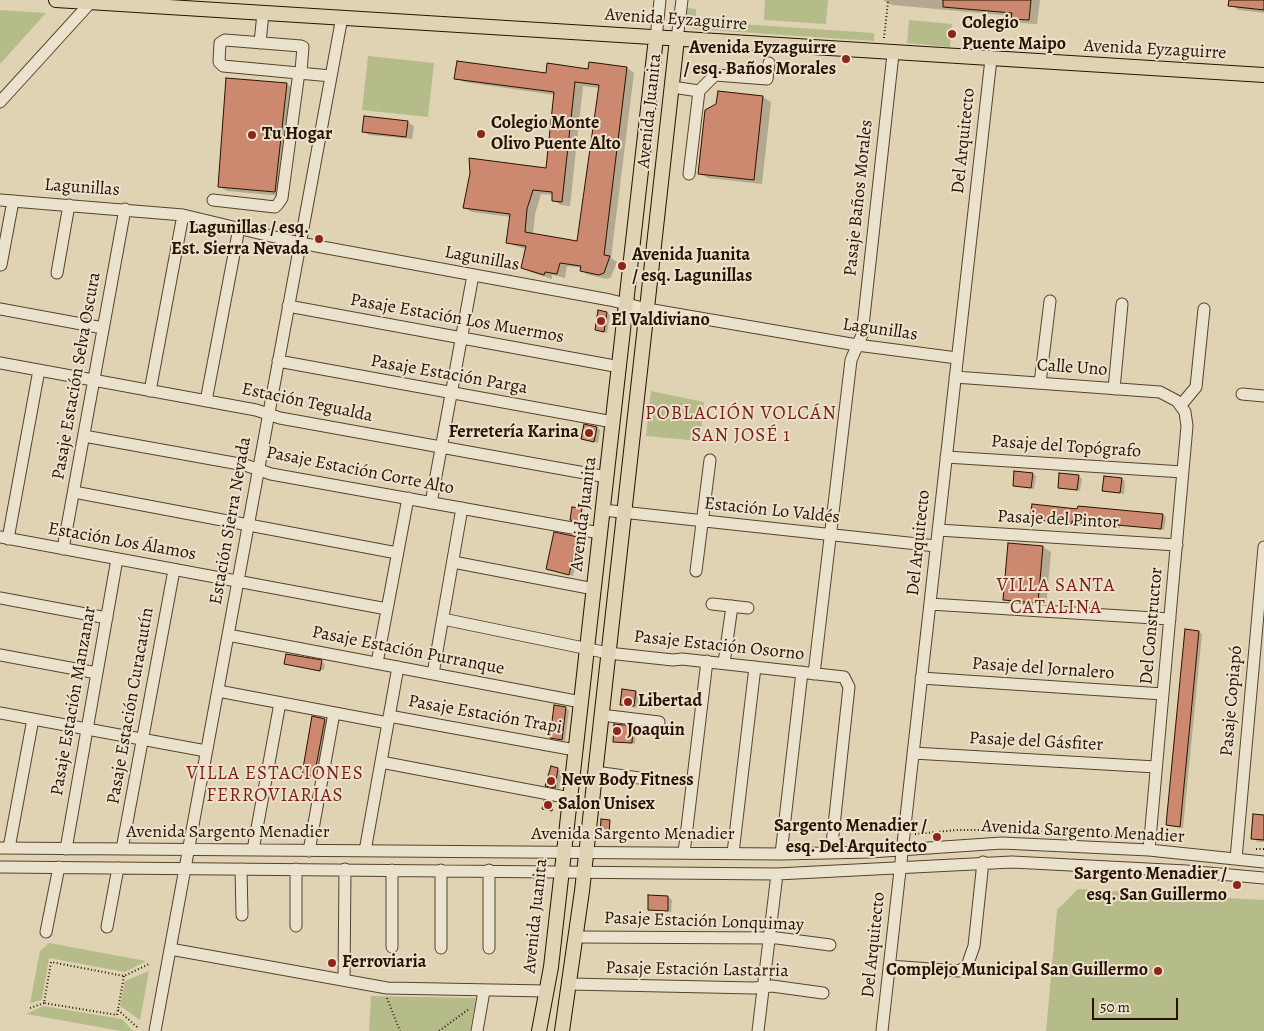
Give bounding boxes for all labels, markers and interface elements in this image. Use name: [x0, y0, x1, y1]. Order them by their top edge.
street label: Avenida Eyzaguirre: [604, 4, 748, 36]
place label: Colegio Puente Maipo: [962, 13, 1066, 56]
marker: Colegio Puente Maipo: [946, 28, 958, 40]
street label: Avenida Eyzaguirre: [1083, 35, 1227, 65]
place label: Avenida Eyzaguirre / esq. Baños Morales: [683, 38, 836, 80]
street label: Avenida Juanita: [633, 53, 667, 169]
marker: Avenida Eyzaguirre / esq. Baños Morales: [840, 53, 852, 65]
street label: Del Arquitecto: [948, 87, 980, 195]
place label: Colegio Monte Olivo Puente Alto: [491, 113, 621, 156]
street label: Pasaje Baños Morales: [840, 119, 878, 277]
place label: Tu Hogar: [262, 124, 332, 146]
marker: Colegio Monte Olivo Puente Alto: [475, 128, 487, 140]
marker: Tu Hogar: [246, 129, 258, 141]
street label: Lagunillas: [44, 175, 120, 201]
place label: Lagunillas / esq. Est. Sierra Nevada: [171, 218, 309, 260]
marker: Lagunillas / esq. Est. Sierra Nevada: [313, 233, 325, 245]
street label: Lagunillas: [443, 242, 521, 276]
place label: Avenida Juanita / esq. Lagunillas: [632, 245, 752, 288]
marker: Avenida Juanita / esq. Lagunillas: [616, 260, 628, 272]
street label: Pasaje Estación Selva Oscura: [48, 270, 106, 482]
street label: Pasaje Estación Los Muermos: [348, 290, 566, 348]
place label: El Valdiviano: [611, 310, 710, 332]
street label: Lagunillas: [841, 314, 919, 346]
marker: El Valdiviano: [595, 315, 607, 327]
street label: Pasaje Estación Parga: [369, 351, 529, 399]
street label: Calle Uno: [1036, 355, 1108, 381]
street label: Estación Tegualda: [239, 379, 375, 427]
district label: POBLACIÓN VOLCÁN SAN JOSÉ 1: [643, 403, 839, 447]
place label: Ferretería Karina: [448, 422, 579, 444]
marker: Ferretería Karina: [583, 427, 595, 439]
street label: Pasaje del Topógrafo: [990, 431, 1142, 463]
street label: Estación Sierra Nevada: [206, 435, 256, 607]
street label: Pasaje Estación Corte Alto: [264, 442, 456, 500]
street label: Avenida Juanita: [566, 455, 602, 573]
street label: Del Arquitecto: [903, 489, 935, 597]
street label: Estación Lo Valdés: [703, 493, 841, 529]
street label: Pasaje del Pintor: [997, 506, 1119, 534]
street label: Estación Los Álamos: [46, 518, 198, 566]
street label: Del Constructor: [1136, 566, 1168, 686]
district label: VILLA SANTA CATALINA: [995, 575, 1117, 619]
street label: Pasaje Estación Manzanar: [47, 605, 101, 797]
street label: Pasaje Estación Curacautín: [103, 606, 159, 806]
street label: Pasaje Estación Purranque: [310, 622, 506, 680]
street label: Pasaje Estación Osorno: [633, 626, 805, 666]
street label: Pasaje Copiapó: [1216, 645, 1248, 757]
street label: Pasaje del Jornalero: [971, 653, 1115, 685]
street label: Pasaje Estación Trapi: [406, 691, 564, 739]
place label: Libertad: [638, 691, 702, 713]
marker: Libertad: [622, 696, 634, 708]
place label: Joaquin: [627, 720, 685, 742]
marker: Joaquin: [611, 725, 623, 737]
street label: Pasaje del Gásfiter: [968, 728, 1104, 756]
district label: VILLA ESTACIONES FERROVIARIAS: [184, 763, 366, 807]
place label: New Body Fitness: [561, 770, 694, 792]
marker: New Body Fitness: [545, 775, 557, 787]
place label: Salon Unisex: [558, 794, 655, 816]
marker: Salon Unisex: [542, 799, 554, 811]
place label: Sargento Menadier / esq. Del Arquitecto: [774, 816, 927, 859]
street label: Avenida Sargento Menadier: [981, 816, 1185, 848]
street label: Avenida Sargento Menadier: [126, 822, 330, 844]
street label: Avenida Sargento Menadier: [531, 824, 735, 846]
marker: Sargento Menadier / esq. Del Arquitecto: [931, 831, 943, 843]
street label: Avenida Juanita: [519, 858, 553, 974]
place label: Sargento Menadier / esq. San Guillermo: [1074, 864, 1227, 906]
marker: Sargento Menadier / esq. San Guillermo: [1231, 879, 1243, 891]
street label: Del Arquitecto: [858, 891, 890, 999]
street label: Pasaje Estación Lonquimay: [604, 908, 804, 936]
place label: Ferroviaria: [342, 952, 426, 974]
marker: Ferroviaria: [326, 957, 338, 969]
street label: Pasaje Estación Lastarria: [605, 958, 789, 982]
place label: Complejo Municipal San Guillermo: [886, 960, 1148, 982]
marker: Complejo Municipal San Guillermo: [1152, 965, 1164, 977]
scale bar: [1094, 988, 1180, 1020]
text: 50 m: [1100, 997, 1130, 1017]

